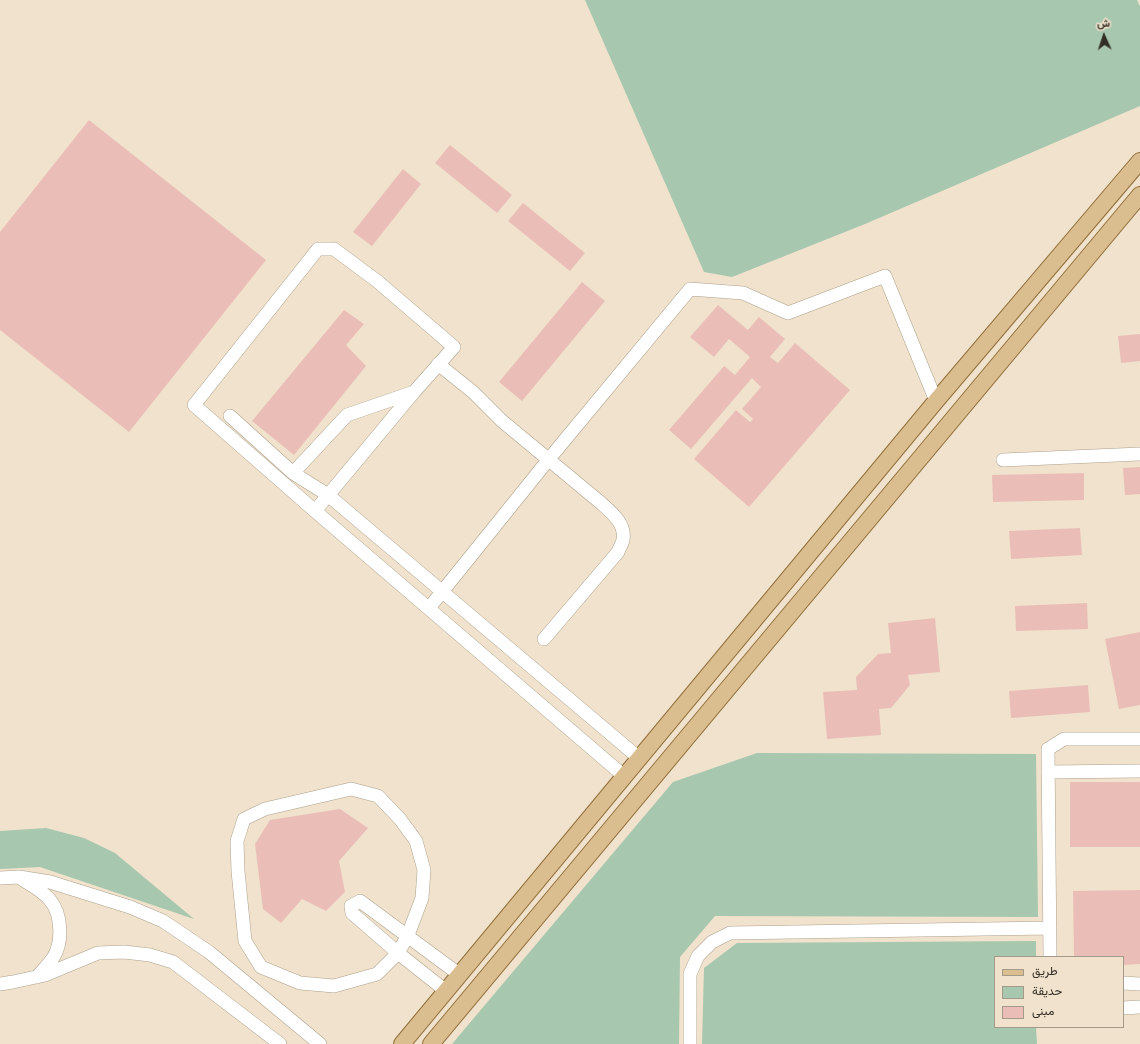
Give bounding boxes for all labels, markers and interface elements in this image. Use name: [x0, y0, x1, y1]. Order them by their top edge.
north arrow: [1084, 16, 1124, 56]
text: ش: [1096, 17, 1110, 30]
legend: [994, 956, 1124, 1028]
text: طريق: [1032, 964, 1057, 978]
text: حديقة: [1032, 984, 1062, 998]
text: مبنى: [1032, 1004, 1054, 1018]

